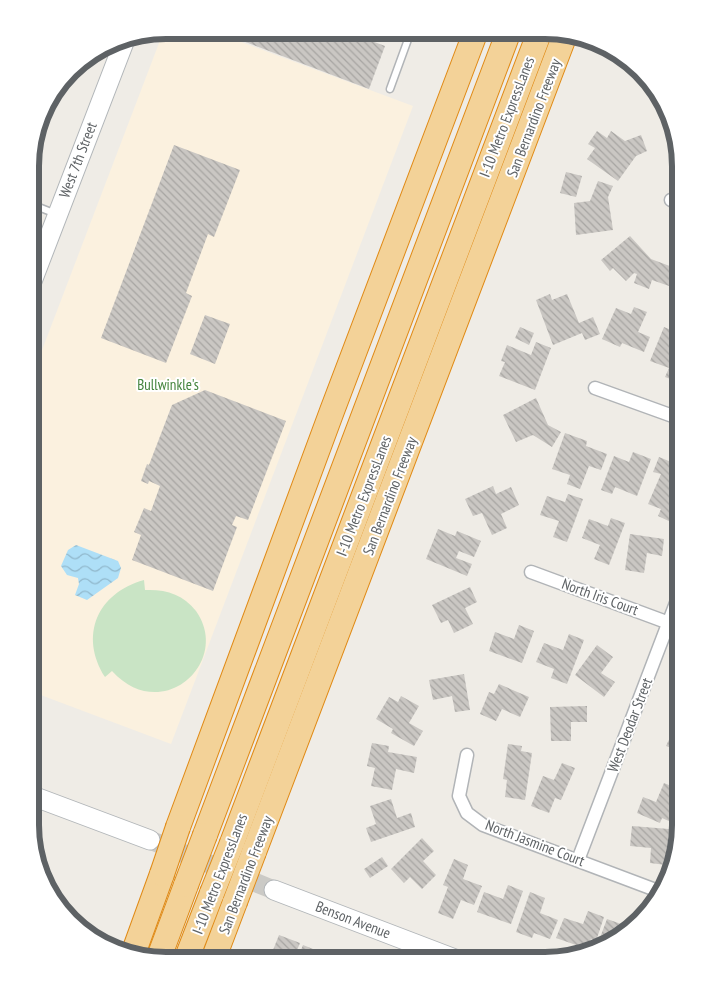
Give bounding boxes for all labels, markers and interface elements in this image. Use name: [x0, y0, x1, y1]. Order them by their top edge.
street label: I-10 Metro ExpressLanes: [475, 54, 538, 180]
street label: San Bernardino Freeway: [502, 56, 565, 180]
street label: West 7th Street: [54, 119, 101, 200]
park label: Bullwinkle's: [137, 375, 199, 394]
street label: I-10 Metro ExpressLanes: [332, 433, 395, 559]
street label: San Bernardino Freeway: [358, 434, 421, 558]
street label: North Iris Court: [559, 574, 641, 619]
street label: West Deodar Street: [603, 675, 656, 775]
street label: I-10 Metro ExpressLanes: [188, 811, 251, 937]
street label: San Bernardino Freeway: [214, 813, 277, 937]
street label: North Jasmine Court: [483, 815, 587, 870]
street label: Benson Avenue: [313, 897, 393, 943]

